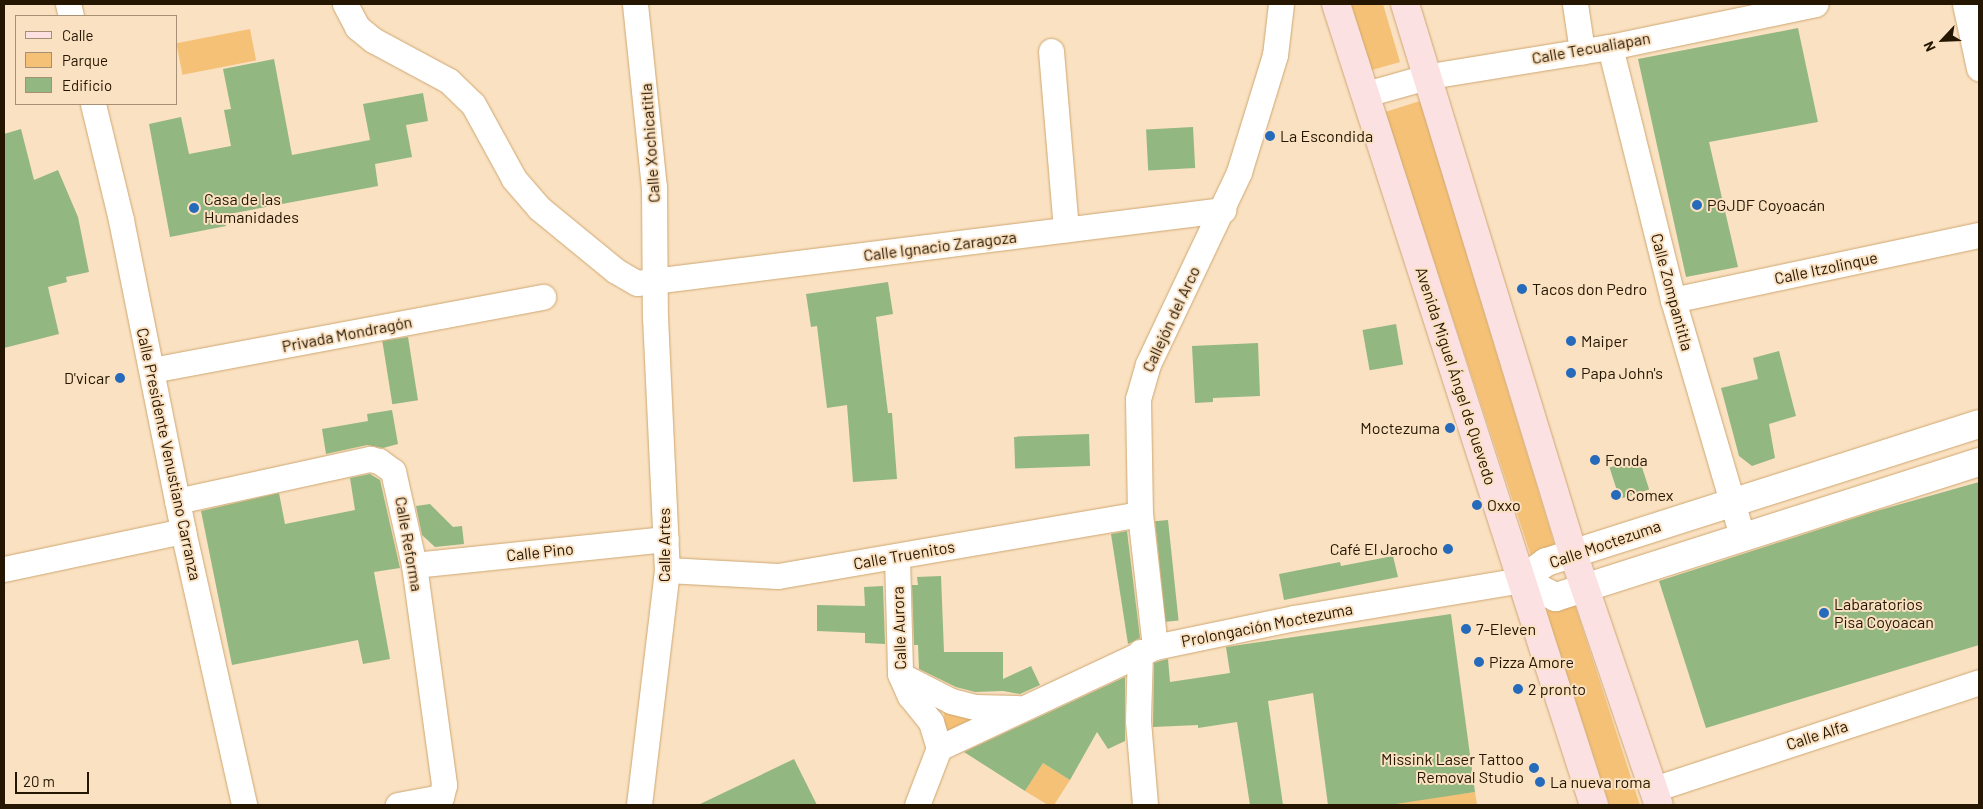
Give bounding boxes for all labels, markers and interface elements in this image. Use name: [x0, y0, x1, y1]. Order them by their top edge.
legend: [15, 15, 178, 105]
north arrow: [1918, 15, 1968, 65]
text: Calle: [62, 26, 94, 44]
street label: Calle Tecualiapan: [1530, 28, 1652, 68]
text: N: [1919, 39, 1939, 54]
text: Parque: [62, 51, 108, 69]
text: Edificio: [62, 76, 112, 94]
street label: Calle Xochicatitla: [636, 83, 664, 203]
place label: La Escondida: [1280, 126, 1373, 146]
marker: La Escondida: [1264, 130, 1276, 142]
place label: Casa de las Humanidades: [204, 189, 299, 227]
place label: PGJDF Coyoacán: [1707, 195, 1825, 215]
marker: PGJDF Coyoacán: [1691, 199, 1703, 211]
marker: Casa de las Humanidades: [188, 202, 200, 214]
street label: Calle Ignacio Zaragoza: [862, 227, 1018, 265]
street label: Calle Zompantitla: [1647, 231, 1697, 353]
street label: Calle Itzolinque: [1773, 248, 1879, 288]
street label: Callejón del Arco: [1138, 263, 1204, 375]
street label: Avenida Miguel Ángel de Quevedo: [1412, 265, 1500, 487]
place label: Tacos don Pedro: [1532, 279, 1647, 299]
marker: Tacos don Pedro: [1516, 283, 1528, 295]
street label: Privada Mondragón: [280, 312, 414, 356]
street label: Calle Presidente Venustiano Carranza: [133, 326, 205, 582]
place label: Maiper: [1581, 331, 1628, 351]
marker: Maiper: [1565, 335, 1577, 347]
place label: Papa John's: [1581, 363, 1663, 383]
marker: Papa John's: [1565, 367, 1577, 379]
place label: D'vicar: [64, 368, 110, 388]
marker: D'vicar: [114, 372, 126, 384]
place label: Moctezuma: [1360, 418, 1440, 438]
marker: Moctezuma: [1444, 422, 1456, 434]
place label: Fonda: [1605, 450, 1648, 470]
marker: Fonda: [1589, 454, 1601, 466]
place label: Comex: [1626, 485, 1673, 505]
marker: Comex: [1610, 489, 1622, 501]
street label: Calle Reforma: [391, 495, 427, 593]
place label: Oxxo: [1487, 495, 1521, 515]
marker: Oxxo: [1471, 499, 1483, 511]
street label: Calle Artes: [654, 508, 674, 582]
street label: Calle Moctezuma: [1547, 516, 1663, 572]
street label: Calle Truenitos: [852, 537, 956, 573]
street label: Calle Pino: [505, 539, 575, 565]
place label: Café El Jarocho: [1330, 539, 1438, 559]
marker: Café El Jarocho: [1442, 543, 1454, 555]
street label: Calle Aurora: [888, 586, 910, 670]
place label: Labaratorios Pisa Coyoacan: [1834, 594, 1934, 632]
street label: Prolongación Moctezuma: [1180, 599, 1354, 651]
marker: Labaratorios Pisa Coyoacan: [1818, 607, 1830, 619]
place label: 7-Eleven: [1476, 619, 1536, 639]
marker: 7-Eleven: [1460, 623, 1472, 635]
place label: Pizza Amore: [1489, 652, 1574, 672]
marker: Pizza Amore: [1473, 656, 1485, 668]
place label: 2 pronto: [1528, 679, 1586, 699]
marker: 2 pronto: [1512, 683, 1524, 695]
street label: Calle Alfa: [1784, 716, 1850, 754]
place label: Missink Laser Tattoo Removal Studio: [1381, 749, 1524, 787]
scale bar: [18, 762, 91, 794]
marker: Missink Laser Tattoo Removal Studio: [1528, 762, 1540, 774]
text: 20 m: [23, 772, 55, 790]
place label: La nueva roma: [1550, 772, 1651, 792]
marker: La nueva roma: [1534, 776, 1546, 788]

